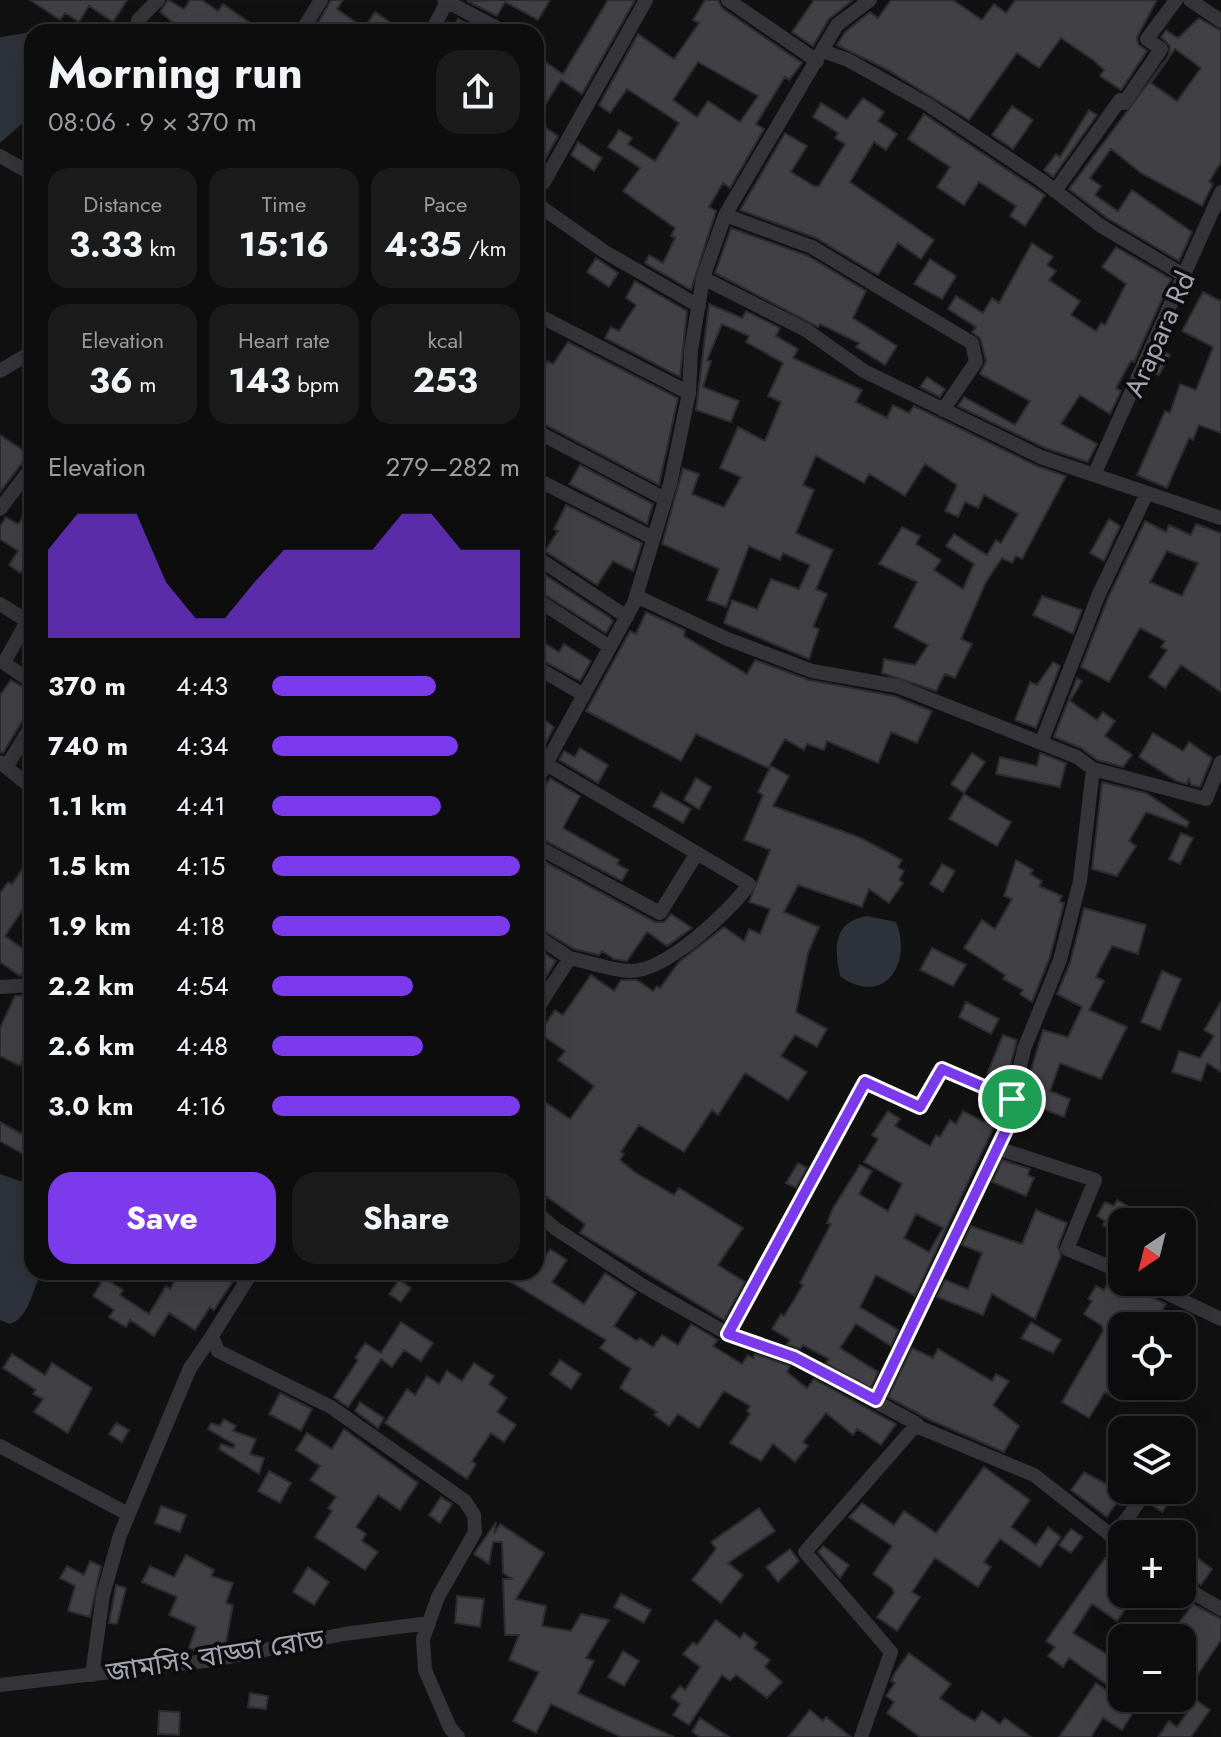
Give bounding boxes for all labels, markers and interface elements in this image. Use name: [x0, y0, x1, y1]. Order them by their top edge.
text: Morning run: [48, 41, 303, 105]
button: share: [436, 50, 520, 134]
text: 08:06 · 9 × 370 m: [48, 103, 257, 141]
text: Distance: [83, 188, 162, 220]
text: Time: [262, 188, 306, 220]
text: Pace: [423, 188, 467, 220]
text: 3.33: [69, 220, 143, 269]
text: 15:16: [239, 220, 329, 269]
text: 4:35: [384, 220, 462, 269]
text: km: [143, 232, 176, 264]
text: /km: [462, 232, 507, 264]
street label: Arapara Rd: [1113, 265, 1205, 404]
text: Elevation: [81, 324, 164, 356]
text: Heart rate: [238, 324, 330, 356]
text: kcal: [428, 324, 463, 356]
text: 36: [89, 356, 133, 405]
text: 143: [228, 356, 291, 405]
text: 253: [413, 356, 478, 405]
text: m: [133, 368, 156, 400]
text: bpm: [291, 368, 339, 400]
text: Elevation: [48, 448, 146, 486]
text: 279–282 m: [385, 448, 520, 486]
text: 370 m: [48, 667, 126, 705]
text: 4:43: [176, 667, 228, 705]
text: 740 m: [48, 727, 128, 765]
text: 4:34: [176, 727, 228, 765]
text: 1.1 km: [48, 787, 127, 825]
text: 4:41: [176, 787, 226, 825]
text: 1.5 km: [48, 847, 131, 885]
text: 4:15: [176, 847, 225, 885]
text: 1.9 km: [48, 907, 131, 945]
text: 4:18: [176, 907, 225, 945]
text: 2.2 km: [48, 967, 135, 1005]
text: 4:54: [176, 967, 229, 1005]
text: 2.6 km: [48, 1027, 135, 1065]
text: 4:48: [176, 1027, 228, 1065]
pin: [978, 1065, 1046, 1133]
icon: arrive: [990, 1077, 1034, 1121]
text: 3.0 km: [48, 1087, 133, 1125]
text: 4:16: [176, 1087, 226, 1125]
button: Save: [48, 1172, 276, 1264]
button: Share: [292, 1172, 520, 1264]
north arrow: [1108, 1208, 1196, 1296]
map controls: [1108, 1208, 1196, 1712]
button: locate: [1108, 1312, 1196, 1400]
button: layers: [1108, 1416, 1196, 1504]
button: +: [1108, 1520, 1196, 1608]
street label: জামসিং বাড্ডা রোড: [102, 1618, 328, 1693]
button: −: [1108, 1624, 1196, 1712]

